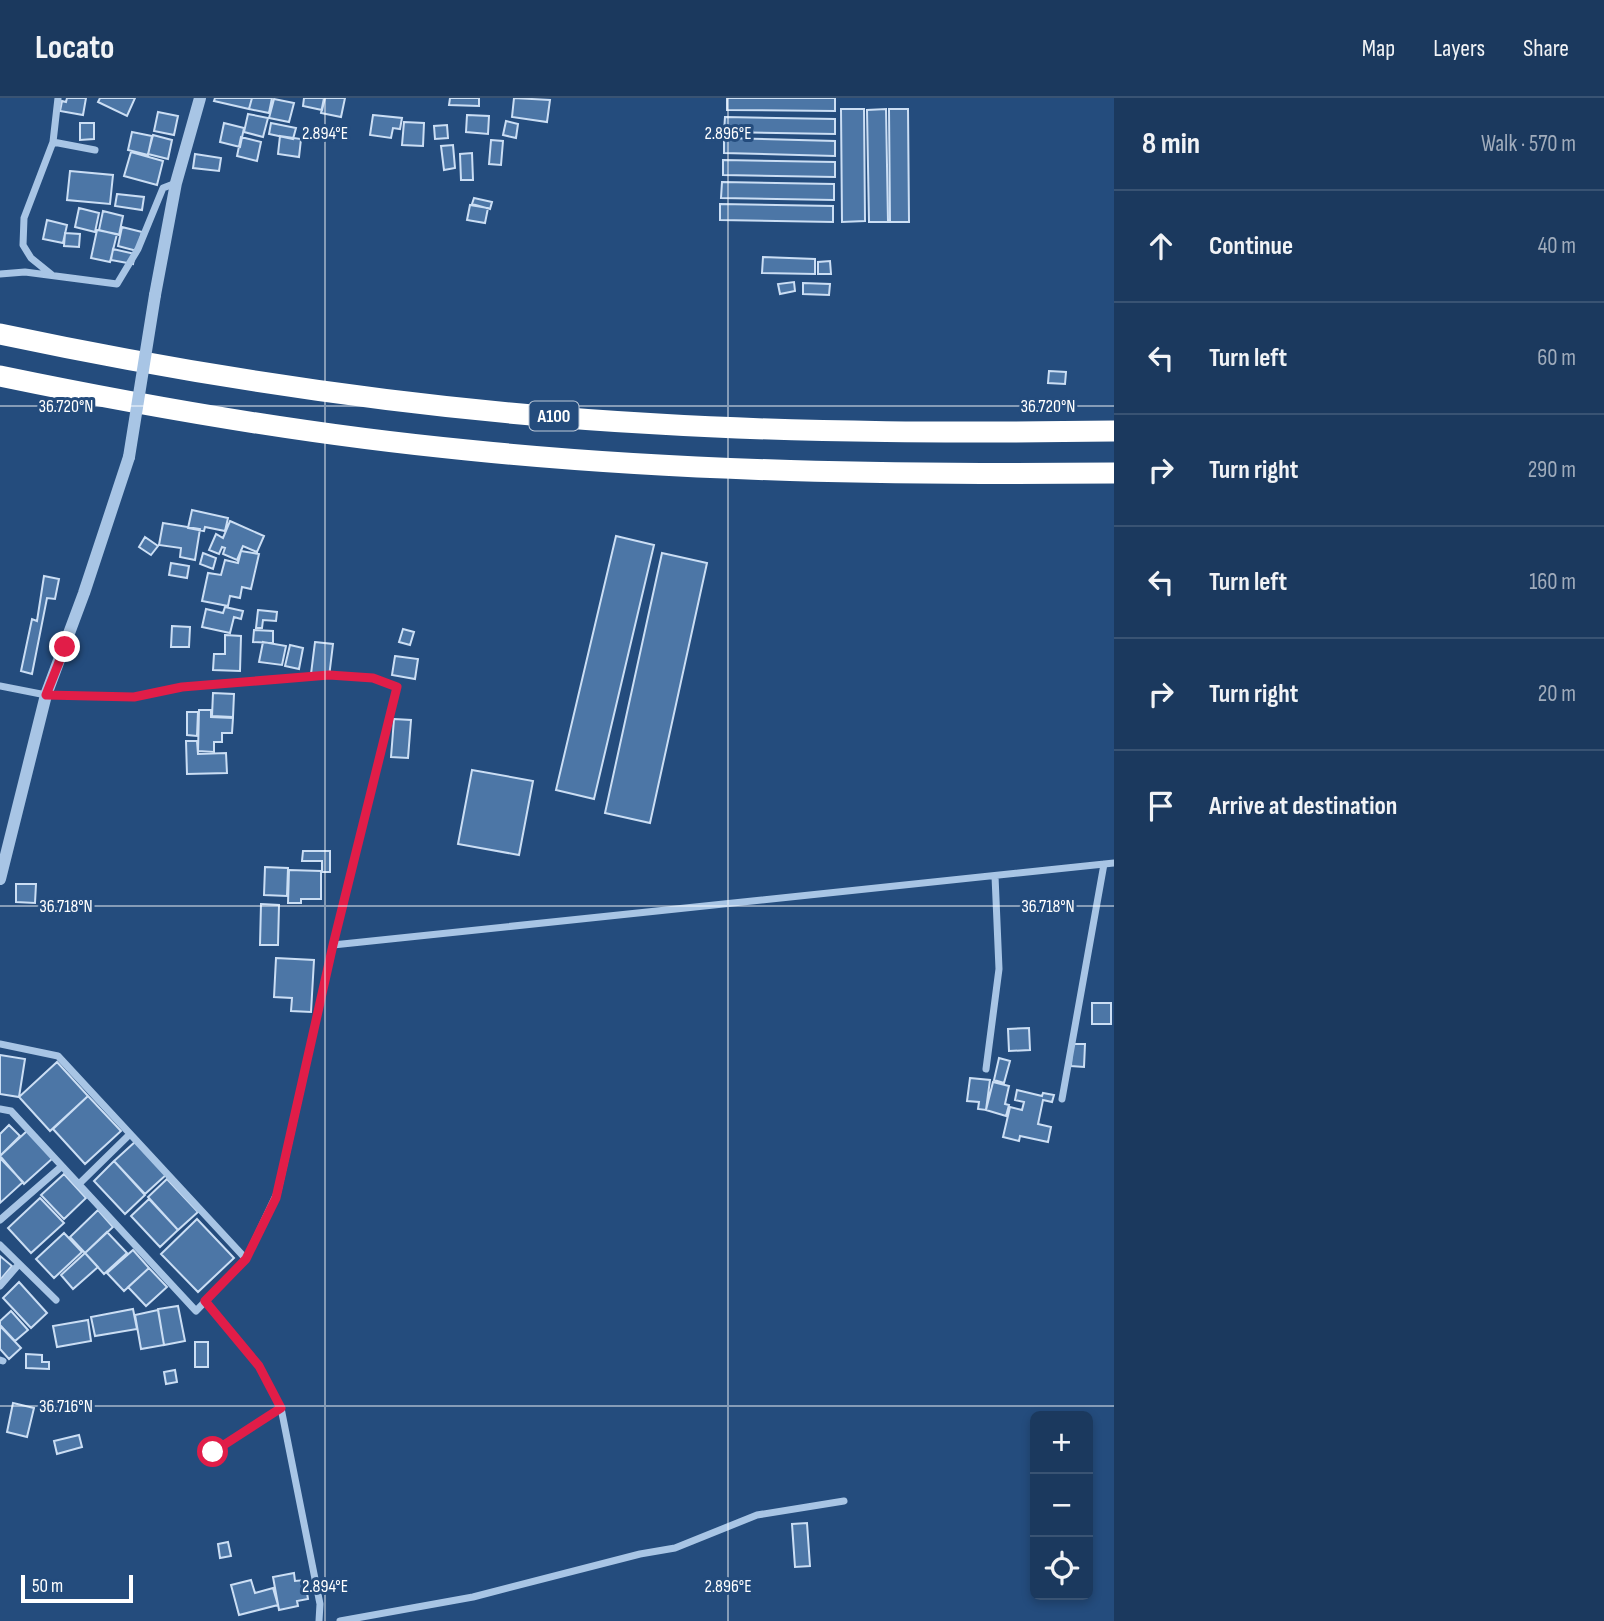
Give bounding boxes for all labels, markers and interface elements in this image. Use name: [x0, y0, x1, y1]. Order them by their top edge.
text: Locato: [35, 28, 114, 68]
text: Map: [1362, 34, 1395, 63]
text: Layers: [1433, 34, 1485, 63]
text: Share: [1523, 34, 1569, 63]
text: 2.894°E: [302, 123, 348, 144]
text: 2.896°E: [704, 123, 752, 144]
text: 8 min: [1142, 126, 1200, 162]
text: Walk · 570 m: [1481, 130, 1576, 158]
icon: ahead: [1142, 227, 1180, 265]
text: Continue: [1209, 231, 1293, 262]
text: 40 m: [1538, 232, 1576, 260]
icon: left: [1142, 339, 1180, 377]
text: Turn left: [1209, 343, 1287, 374]
text: 60 m: [1537, 344, 1576, 372]
text: 36.720°N: [38, 396, 94, 417]
text: 36.720°N: [1020, 396, 1076, 417]
road number: A100: [530, 402, 578, 430]
icon: right: [1142, 451, 1180, 489]
text: Turn right: [1209, 455, 1298, 486]
text: 290 m: [1528, 456, 1576, 484]
icon: left: [1142, 563, 1180, 601]
text: Turn left: [1209, 567, 1287, 598]
text: 160 m: [1529, 568, 1576, 596]
route end: [49, 631, 80, 662]
icon: right: [1142, 675, 1180, 713]
text: Turn right: [1209, 679, 1298, 710]
text: 20 m: [1538, 680, 1576, 708]
icon: arrive: [1142, 787, 1180, 825]
text: Arrive at destination: [1209, 791, 1397, 822]
text: 36.718°N: [39, 896, 93, 917]
text: 36.718°N: [1021, 896, 1075, 917]
text: 36.716°N: [39, 1396, 93, 1417]
map controls: [1030, 1411, 1093, 1600]
button: +: [1030, 1411, 1093, 1474]
route start: [197, 1436, 228, 1467]
button: −: [1030, 1474, 1093, 1537]
button: locate: [1030, 1537, 1093, 1600]
scale bar: [21, 1572, 133, 1604]
text: 50 m: [32, 1575, 63, 1598]
text: 2.894°E: [302, 1576, 348, 1597]
text: 2.896°E: [704, 1576, 752, 1597]

